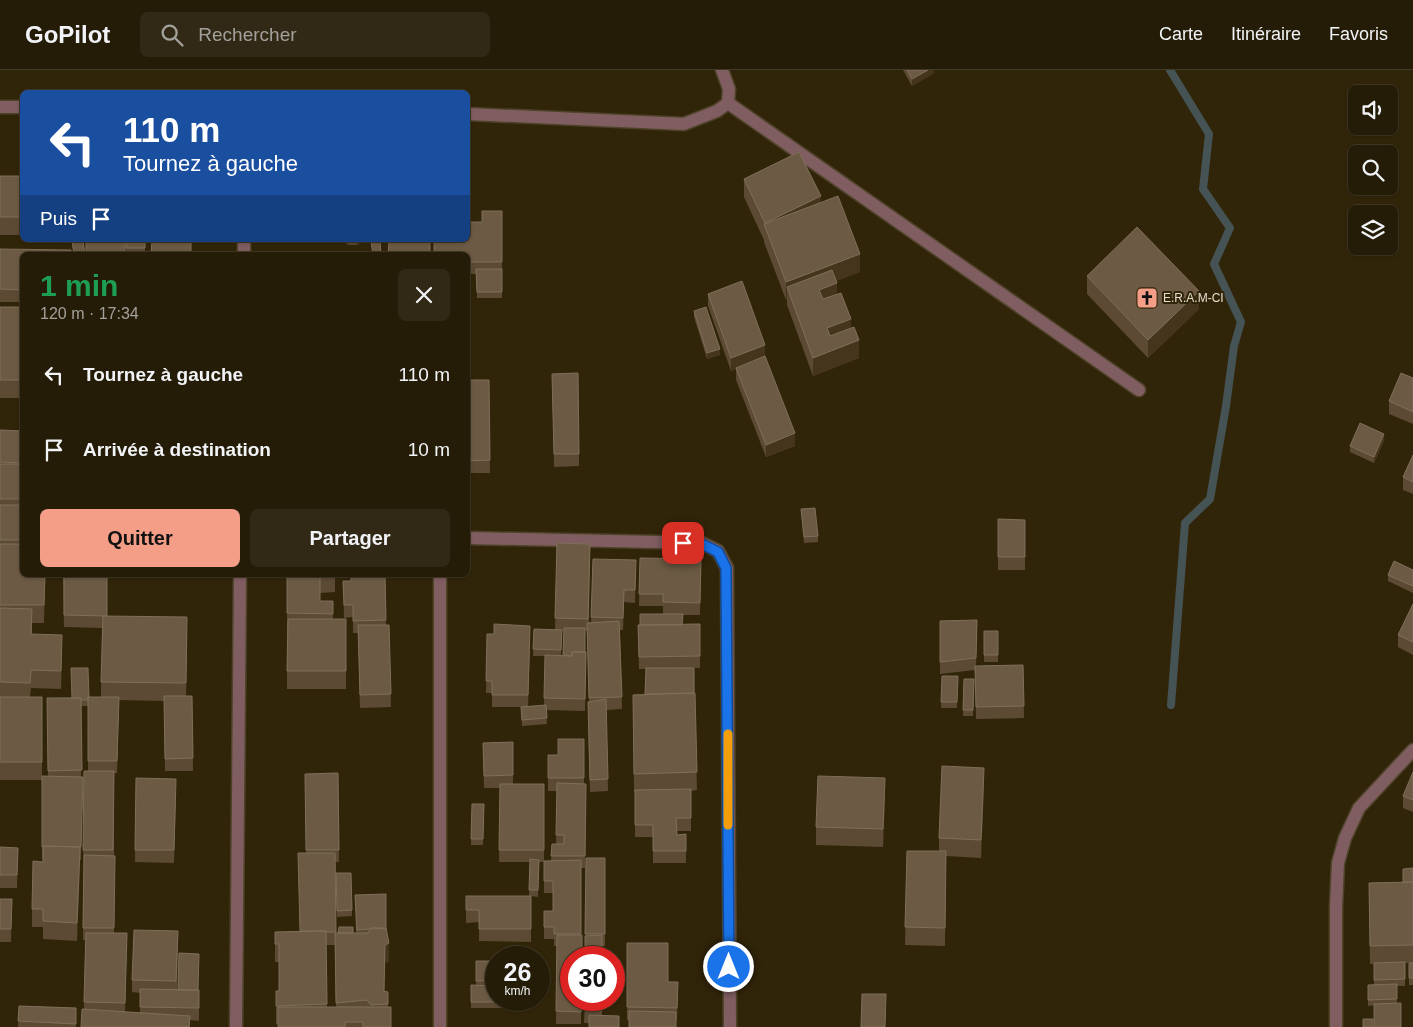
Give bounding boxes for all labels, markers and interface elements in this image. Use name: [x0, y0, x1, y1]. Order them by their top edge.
search box: [140, 12, 490, 57]
text: GoPilot: [25, 21, 110, 48]
icon: search: [158, 21, 186, 49]
text: Rechercher: [198, 24, 297, 45]
text: Carte: [1159, 24, 1203, 44]
text: Itinéraire: [1231, 24, 1301, 44]
text: Favoris: [1329, 24, 1388, 44]
map controls: [1348, 85, 1398, 255]
button: sound: [1348, 85, 1398, 135]
icon: left: [40, 110, 105, 175]
text: 110 m: [123, 110, 220, 149]
button: search: [1348, 145, 1398, 195]
text: Tournez à gauche: [123, 151, 298, 176]
icon: arrive: [87, 205, 115, 233]
button: layers: [1348, 205, 1398, 255]
text: Puis: [40, 208, 77, 229]
text: 1 min: [40, 269, 118, 302]
button: close: [398, 269, 450, 321]
church icon: E.R.A.M-CI: [1135, 286, 1159, 310]
place label: E.R.A.M-CI: [1163, 291, 1224, 305]
text: 120 m · 17:34: [40, 305, 139, 322]
icon: left: [40, 361, 68, 389]
text: Tournez à gauche: [83, 364, 243, 385]
text: 110 m: [399, 364, 450, 385]
icon: arrive: [40, 436, 68, 464]
text: Arrivée à destination: [83, 439, 271, 460]
text: 10 m: [408, 439, 450, 460]
button: Quitter: [40, 509, 240, 567]
button: Partager: [250, 509, 450, 567]
pin: [662, 522, 704, 564]
icon: arrive: [669, 529, 697, 557]
position arrow: [702, 940, 754, 992]
speed limit sign: 30: [560, 946, 625, 1011]
text: 26: [504, 958, 531, 986]
text: km/h: [504, 984, 531, 998]

